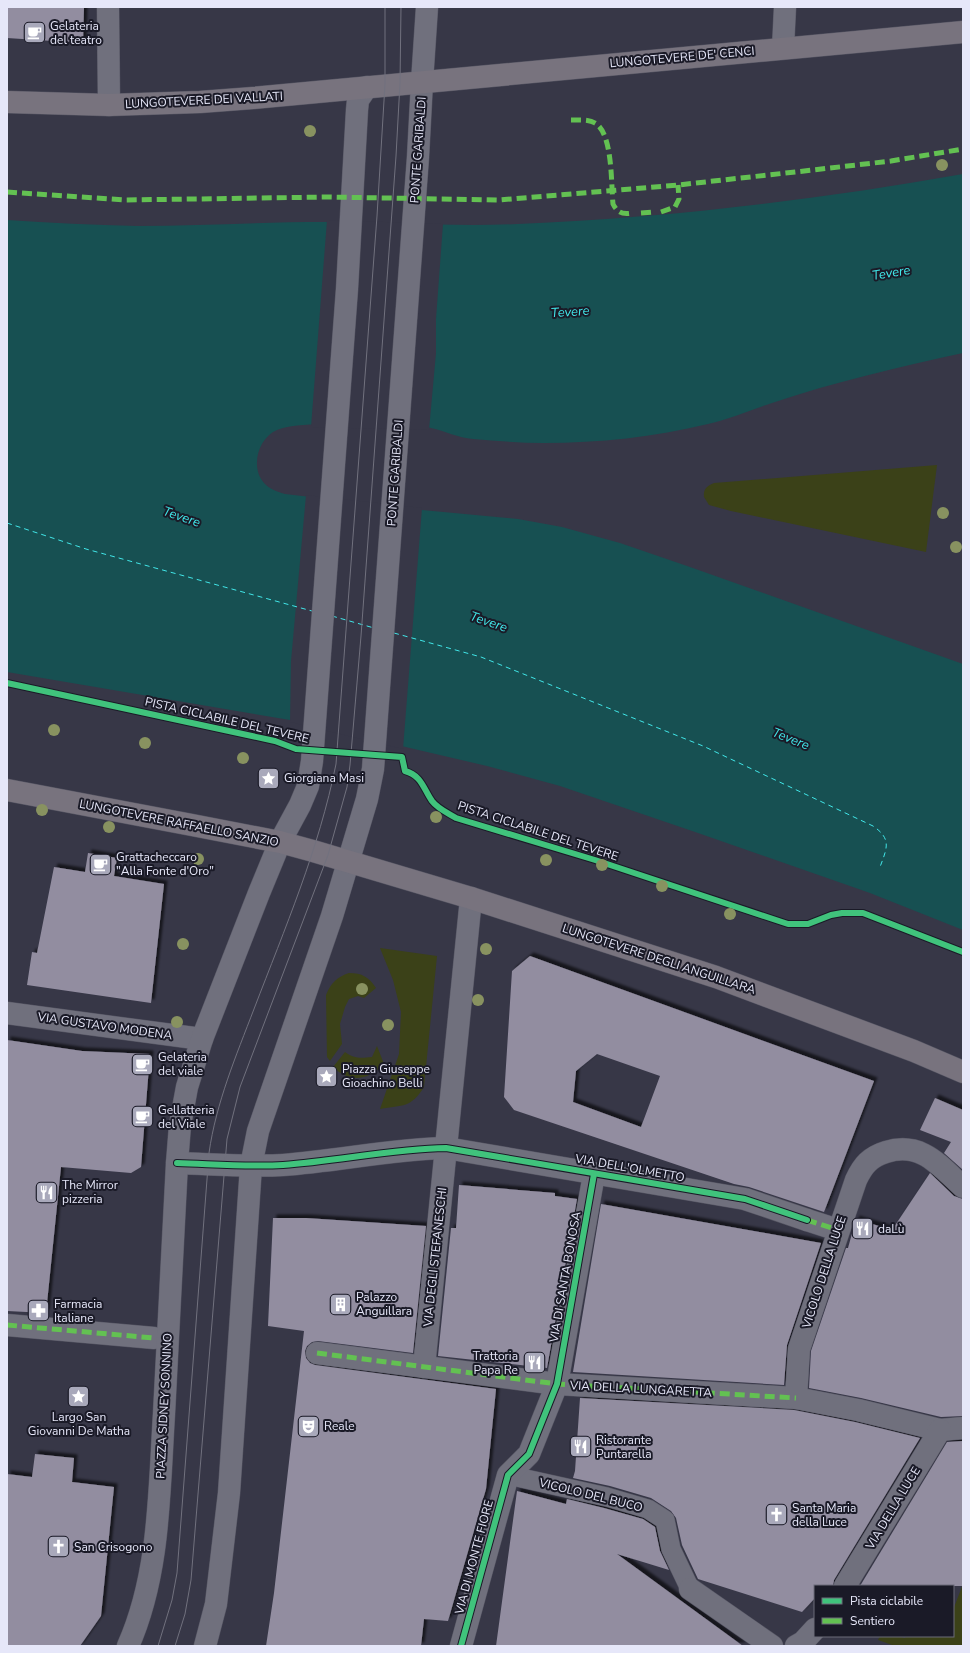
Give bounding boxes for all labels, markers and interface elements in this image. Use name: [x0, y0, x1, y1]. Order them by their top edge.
place label: Gelateria del teatro: [50, 18, 102, 48]
cafe icon: Gelateria del teatro: [21, 20, 47, 46]
street label: LUNGOTEVERE DE' CENCI: [609, 43, 755, 71]
street label: LUNGOTEVERE DEI VALLATI: [125, 88, 283, 112]
street label: PONTE GARIBALDI: [406, 96, 430, 204]
water label: Tevere: [871, 261, 912, 285]
water label: Tevere: [550, 302, 590, 322]
street label: PONTE GARIBALDI: [383, 419, 407, 527]
water label: Tevere: [160, 502, 203, 532]
water label: Tevere: [467, 607, 510, 637]
street label: PISTA CICLABILE DEL TEVERE: [143, 693, 311, 747]
water label: Tevere: [769, 723, 812, 755]
place icon: Giorgiana Masi: [255, 765, 281, 791]
place label: Giorgiana Masi: [284, 770, 364, 786]
street label: LUNGOTEVERE RAFFAELLO SANZIO: [78, 796, 280, 850]
street label: PISTA CICLABILE DEL TEVERE: [456, 797, 620, 865]
place label: Grattacheccaro "Alla Fonte d'Oro": [116, 849, 214, 879]
cafe icon: Grattacheccaro "Alla Fonte d'Oro": [88, 851, 114, 877]
street label: LUNGOTEVERE DEGLI ANGUILLARA: [560, 920, 758, 998]
street label: VIA GUSTAVO MODENA: [36, 1009, 173, 1043]
place label: Gelateria del viale: [158, 1049, 207, 1079]
cafe icon: Gelateria del viale: [130, 1051, 156, 1077]
place label: Piazza Giuseppe Gioachino Belli: [342, 1061, 430, 1091]
place icon: Piazza Giuseppe Gioachino Belli: [314, 1063, 340, 1089]
place label: Gellatteria del Viale: [158, 1102, 215, 1132]
cafe icon: Gellatteria del Viale: [129, 1104, 155, 1130]
street label: VIA DELL'OLMETTO: [573, 1150, 686, 1186]
place label: The Mirror pizzeria: [62, 1177, 119, 1207]
restaurant icon: The Mirror pizzeria: [34, 1179, 60, 1205]
street label: VIA DEGLI STEFANESCHI: [420, 1187, 450, 1328]
street label: VIA DI SANTA BONOSA: [545, 1210, 584, 1345]
street label: VICOLO DELLA LUCE: [798, 1214, 850, 1331]
restaurant icon: daLù: [850, 1216, 876, 1242]
place label: daLù: [878, 1221, 904, 1237]
place label: Palazzo Anguillara: [356, 1289, 412, 1319]
building icon: Palazzo Anguillara: [328, 1291, 354, 1317]
place label: Farmacia Italiane: [54, 1296, 102, 1326]
pharmacy icon: Farmacia Italiane: [25, 1298, 51, 1324]
street label: PIAZZA SIDNEY SONNINO: [152, 1333, 176, 1479]
place label: Trattoria Papa Re: [473, 1348, 518, 1378]
restaurant icon: Trattoria Papa Re: [521, 1350, 547, 1376]
street label: VIA DELLA LUNGARETTA: [569, 1377, 713, 1401]
place icon: Largo San Giovanni De Matha: [66, 1383, 92, 1409]
place label: Largo San Giovanni De Matha: [28, 1409, 130, 1439]
theatre icon: Reale: [295, 1413, 321, 1439]
place label: Reale: [324, 1418, 355, 1434]
place label: Ristorante Puntarella: [596, 1432, 652, 1462]
restaurant icon: Ristorante Puntarella: [567, 1434, 593, 1460]
street label: VIA DELLA LUCE: [861, 1464, 924, 1553]
street label: VICOLO DEL BUCO: [537, 1474, 644, 1516]
street label: VIA DI MONTE FIORE: [451, 1498, 497, 1617]
place label: Santa Maria della Luce: [792, 1500, 856, 1530]
church icon: Santa Maria della Luce: [763, 1502, 789, 1528]
church icon: San Crisogono: [45, 1534, 71, 1560]
place label: San Crisogono: [74, 1539, 153, 1555]
legend: [814, 1585, 954, 1637]
text: Pista ciclabile: [850, 1593, 923, 1609]
text: Sentiero: [850, 1613, 895, 1629]

